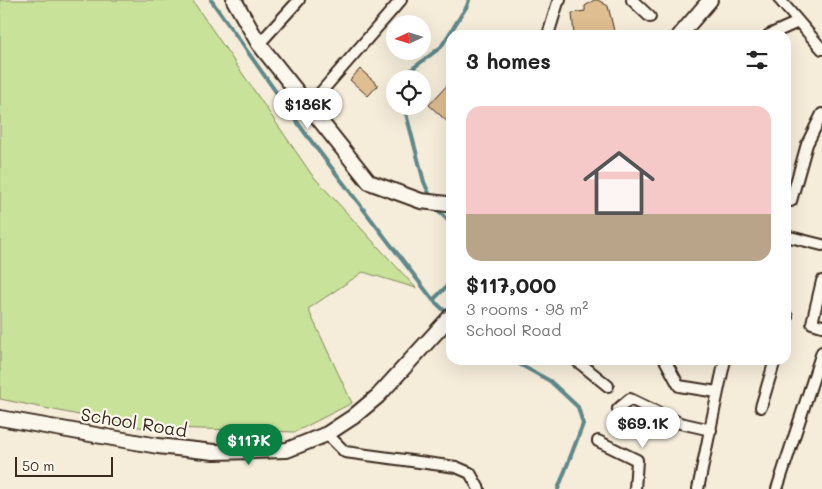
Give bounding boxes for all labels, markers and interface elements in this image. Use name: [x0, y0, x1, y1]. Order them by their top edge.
north arrow: [386, 15, 431, 60]
map controls: [386, 15, 431, 115]
icon: filters: [743, 46, 771, 74]
text: 3 homes: [466, 47, 551, 74]
button: locate: [386, 70, 431, 115]
pin: $186K: [273, 88, 343, 130]
text: $186K: [284, 93, 332, 114]
icon: home: [574, 138, 664, 228]
text: $117,000: [466, 271, 556, 298]
text: 3 rooms · 98 m²: [466, 298, 588, 319]
text: School Road: [466, 319, 561, 340]
street label: School Road: [79, 402, 189, 442]
pin: $69.1K: [602, 406, 684, 449]
text: $69.1K: [617, 412, 669, 433]
pin: $117K: [214, 424, 284, 466]
text: $117K: [227, 429, 271, 450]
scale bar: [15, 454, 112, 477]
text: 50 m: [22, 456, 54, 475]

